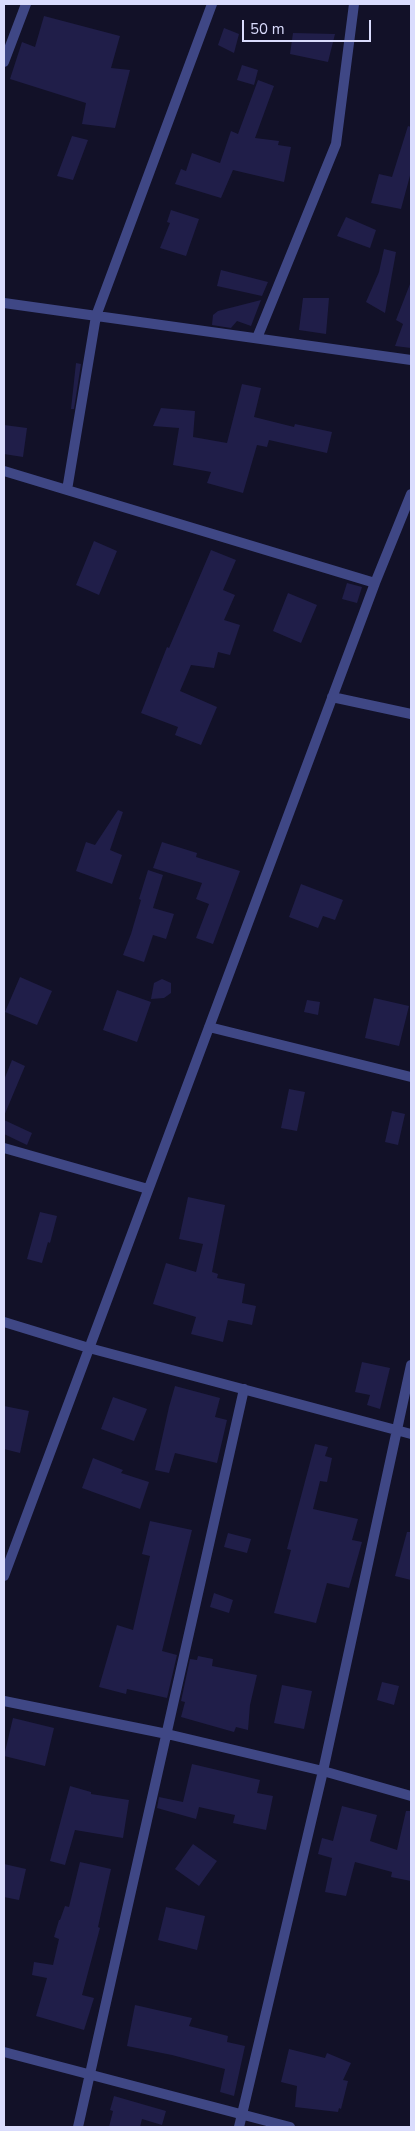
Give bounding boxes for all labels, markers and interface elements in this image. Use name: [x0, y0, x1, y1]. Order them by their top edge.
scale bar: [245, 10, 374, 42]
text: 50 m: [250, 19, 285, 39]

